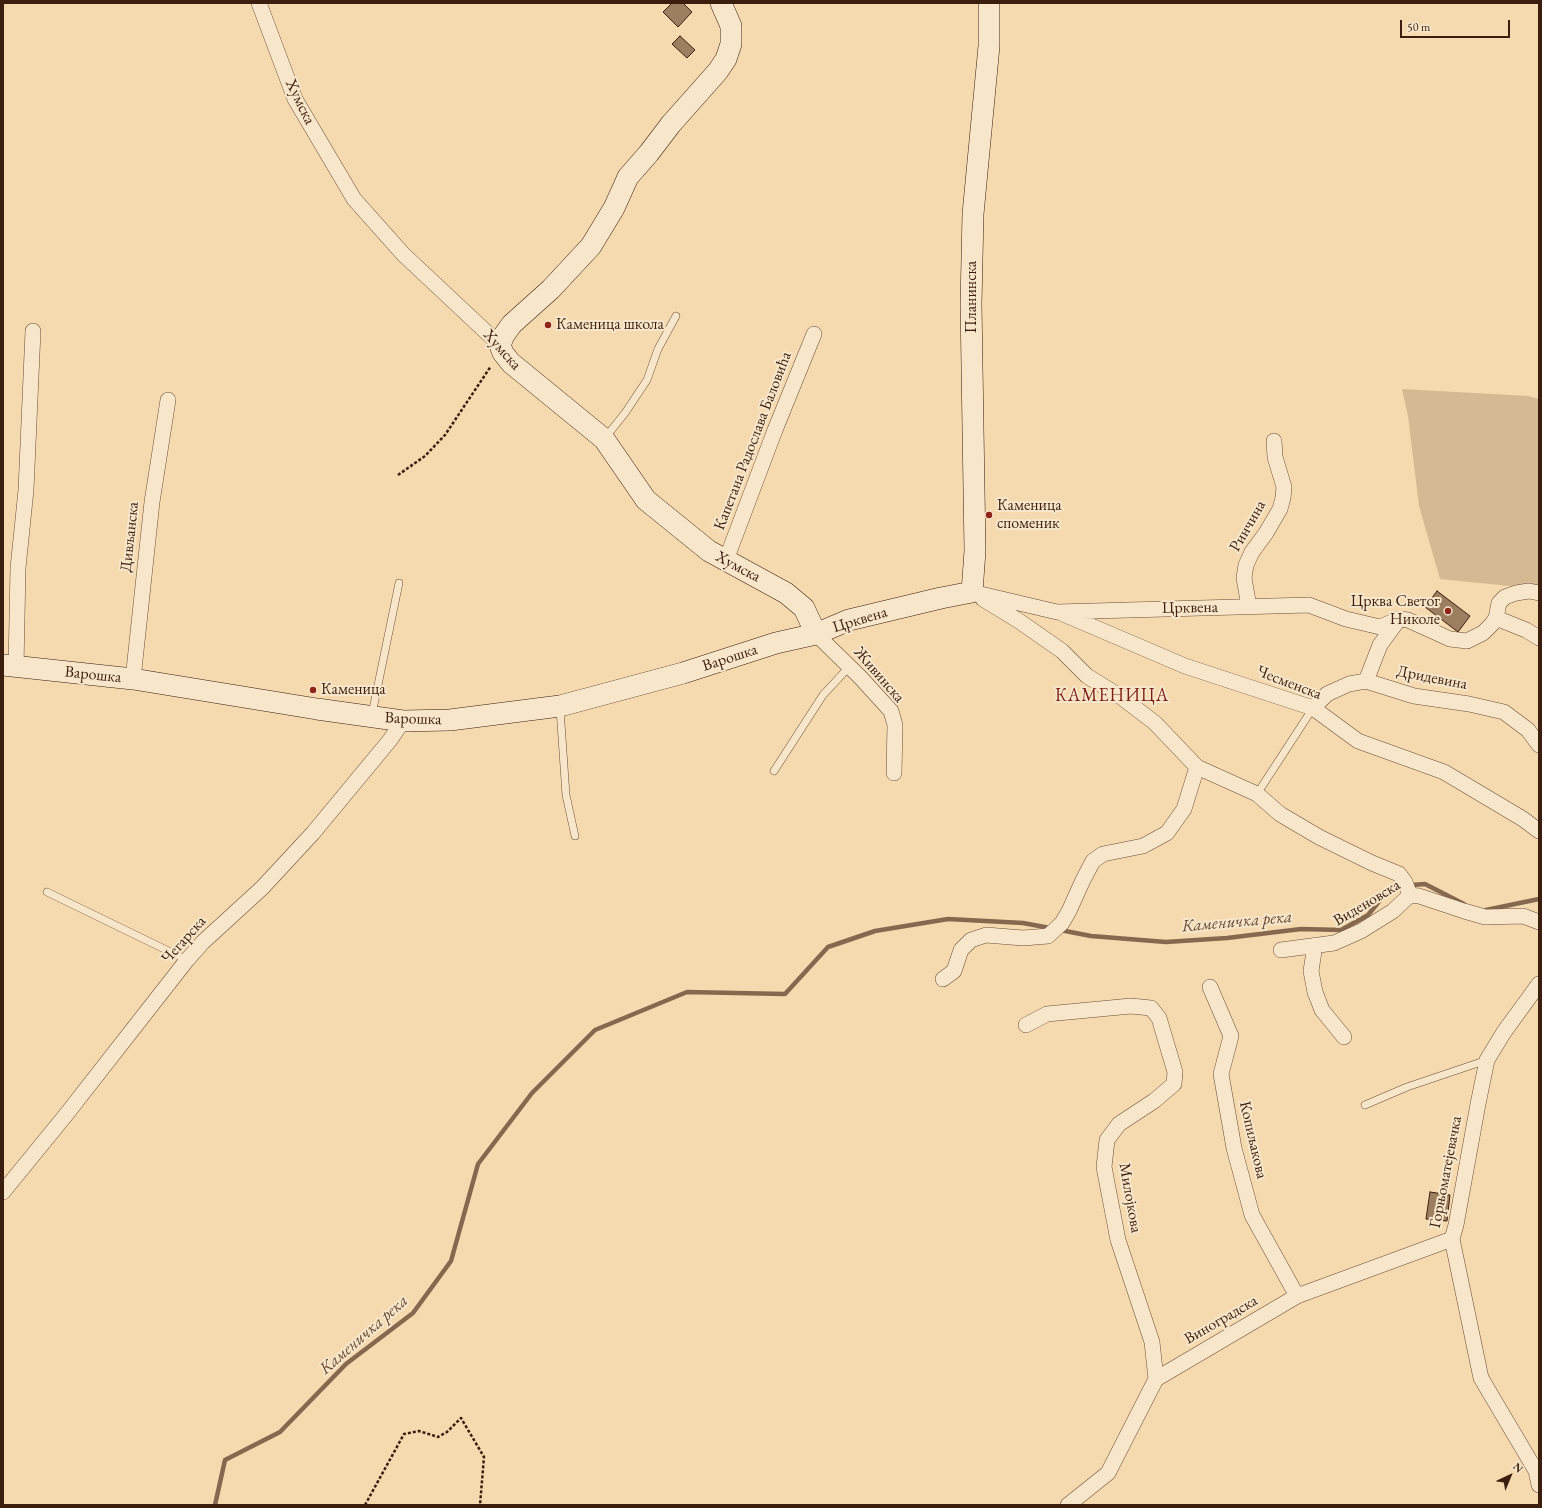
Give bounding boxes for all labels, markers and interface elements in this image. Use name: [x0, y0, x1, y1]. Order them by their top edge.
scale bar: [1402, 12, 1512, 38]
text: 50 m: [1407, 19, 1430, 35]
street label: Хумска: [281, 76, 319, 128]
street label: Планинска: [962, 261, 982, 333]
place label: Каменица школа: [556, 315, 664, 335]
marker: Каменица школа: [543, 320, 553, 330]
street label: Хумска: [479, 326, 525, 374]
street label: Капетана Радослава Баловића: [710, 349, 796, 533]
place label: Каменица споменик: [997, 496, 1062, 534]
street label: Ринчина: [1226, 497, 1270, 555]
street label: Дивљанска: [117, 501, 143, 573]
marker: Каменица споменик: [984, 510, 994, 520]
street label: Хумска: [712, 547, 764, 587]
place label: Црква Светог Николе: [1351, 592, 1440, 630]
street label: Црквена: [1162, 598, 1218, 618]
street label: Црквена: [830, 603, 890, 637]
marker: Црква Светог Николе: [1443, 606, 1453, 616]
street label: Варошка: [700, 640, 760, 676]
street label: Живинска: [850, 643, 908, 707]
street label: Варошка: [64, 662, 122, 688]
street label: Чесменска: [1254, 662, 1324, 704]
street label: Дридевина: [1395, 662, 1469, 694]
place label: Каменица: [321, 680, 386, 700]
marker: Каменица: [308, 685, 318, 695]
district label: КАМЕНИЦА: [1055, 685, 1169, 707]
street label: Варошка: [384, 708, 442, 730]
street label: Виденовска: [1330, 876, 1404, 930]
water label: Каменичка река: [1181, 907, 1293, 937]
street label: Чегарска: [158, 912, 210, 968]
street label: Копиљакова: [1235, 1099, 1271, 1181]
street label: Горњоматејевачка: [1426, 1114, 1466, 1230]
street label: Милојкова: [1114, 1162, 1146, 1234]
water label: Каменичка река: [315, 1291, 413, 1379]
street label: Виноградска: [1181, 1291, 1261, 1349]
north arrow: [1490, 1456, 1530, 1496]
text: N: [1510, 1459, 1526, 1475]

